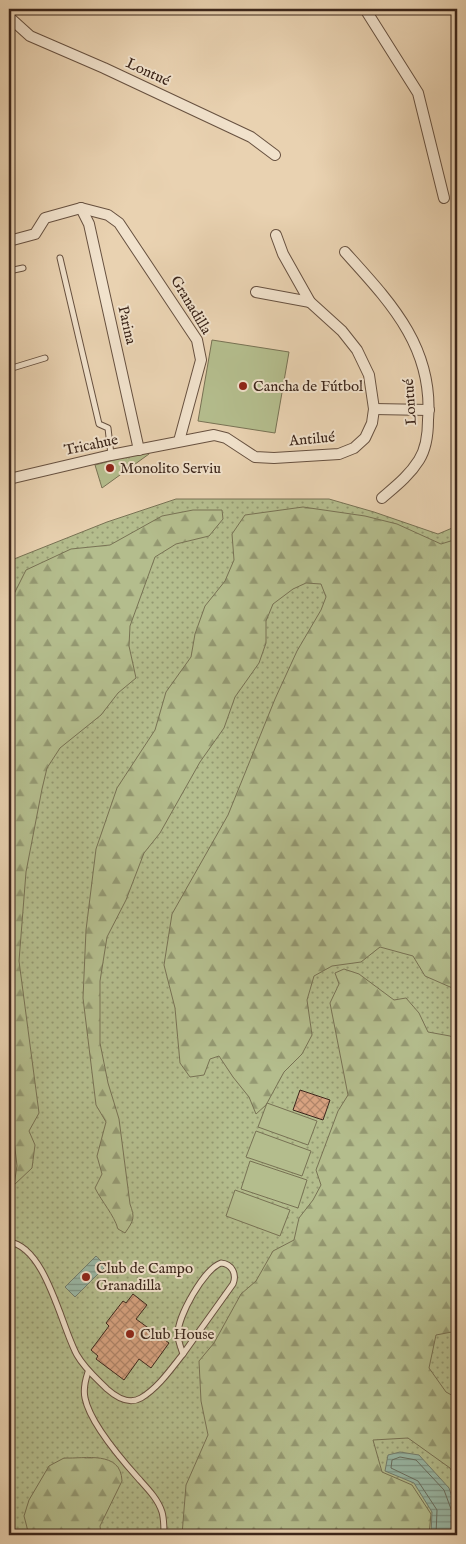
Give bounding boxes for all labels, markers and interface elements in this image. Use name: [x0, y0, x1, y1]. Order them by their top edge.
street label: Lontué: [123, 54, 173, 91]
street label: Granadilla: [166, 272, 216, 338]
street label: Parina: [113, 304, 141, 347]
place label: Cancha de Fútbol: [253, 377, 364, 396]
street label: Lontué: [399, 378, 421, 426]
marker: Cancha de Fútbol: [237, 380, 249, 392]
street label: Antilué: [287, 428, 336, 451]
street label: Tricahue: [62, 430, 120, 460]
place label: Monolito Serviu: [120, 459, 221, 478]
marker: Monolito Serviu: [104, 462, 116, 474]
place label: Club de Campo Granadilla: [96, 1259, 193, 1295]
marker: Club de Campo Granadilla: [80, 1271, 92, 1283]
place label: Club House: [140, 1325, 215, 1344]
marker: Club House: [124, 1328, 136, 1340]

